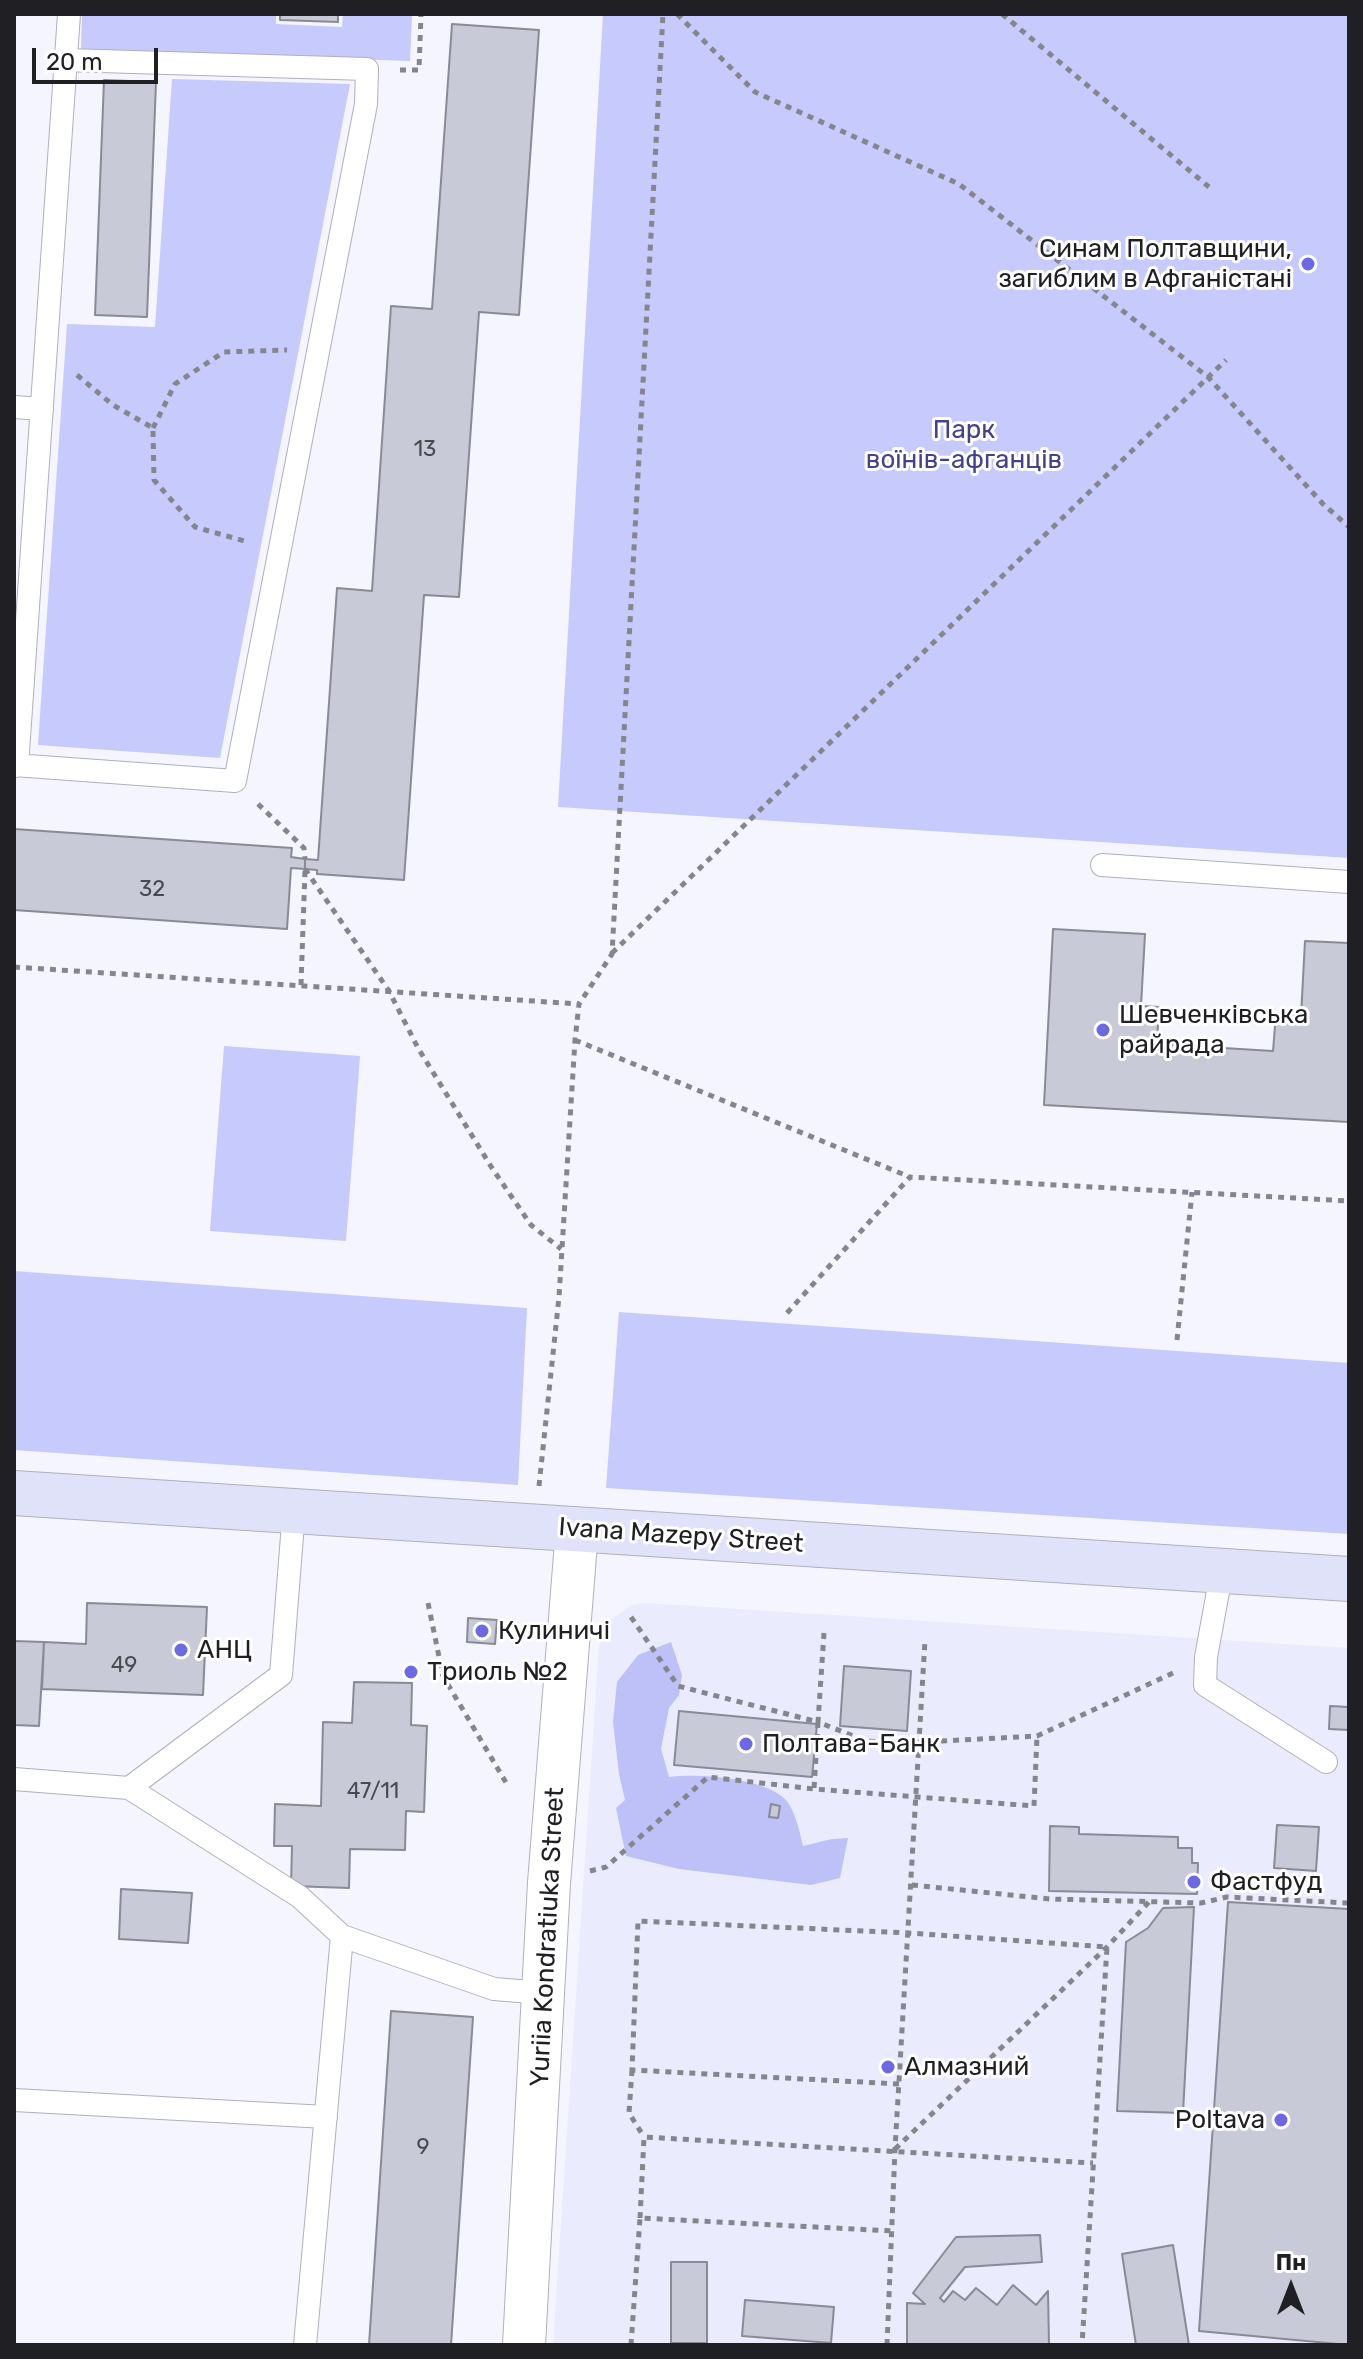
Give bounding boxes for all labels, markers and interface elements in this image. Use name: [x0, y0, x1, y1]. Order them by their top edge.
scale bar: [36, 32, 162, 82]
text: 20 m: [46, 48, 103, 76]
place label: Синам Полтавщини, загиблим в Афганістані: [998, 233, 1292, 294]
marker: Синам Полтавщини, загиблим в Афганістані: [1299, 255, 1317, 273]
park label: Парк воїнів-афганців: [866, 414, 1062, 476]
house number: 13: [414, 437, 436, 463]
house number: 32: [139, 877, 165, 903]
place label: Шевченківська райрада: [1119, 999, 1308, 1060]
marker: Шевченківська райрада: [1094, 1021, 1112, 1039]
street label: Ivana Mazepy Street: [558, 1512, 804, 1560]
place label: Кулиничі: [498, 1615, 610, 1647]
marker: Кулиничі: [473, 1622, 491, 1640]
place label: АНЦ: [197, 1634, 252, 1666]
marker: АНЦ: [172, 1641, 190, 1659]
house number: 49: [111, 1653, 137, 1679]
place label: Триоль №2: [427, 1656, 568, 1688]
marker: Триоль №2: [402, 1663, 420, 1681]
place label: Полтава-Банк: [762, 1728, 940, 1760]
marker: Полтава-Банк: [737, 1735, 755, 1753]
house number: 47/11: [347, 1779, 399, 1805]
street label: Yuriia Kondratiuka Street: [525, 1786, 571, 2088]
place label: Фастфуд: [1210, 1866, 1322, 1898]
marker: Фастфуд: [1185, 1873, 1203, 1891]
place label: Алмазний: [904, 2051, 1029, 2083]
marker: Алмазний: [879, 2058, 897, 2076]
place label: Poltava: [1175, 2104, 1265, 2136]
marker: Poltava: [1272, 2111, 1290, 2129]
house number: 9: [416, 2135, 430, 2161]
north arrow: [1251, 2247, 1331, 2327]
text: Пн: [1276, 2249, 1306, 2276]

